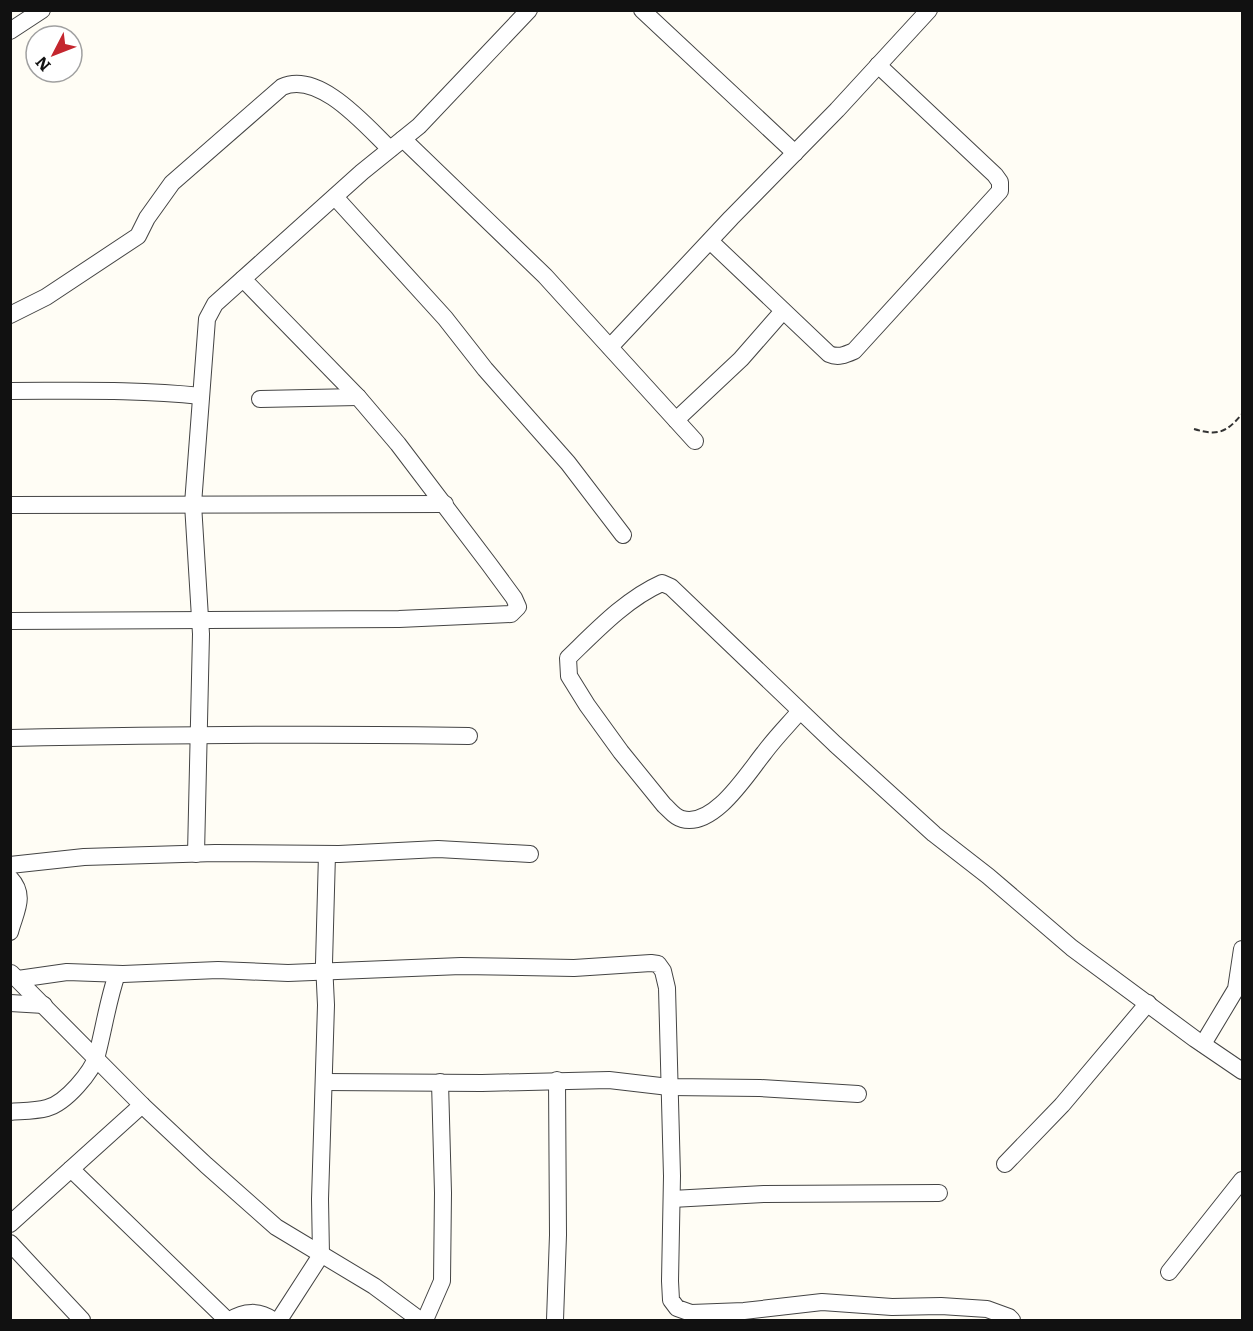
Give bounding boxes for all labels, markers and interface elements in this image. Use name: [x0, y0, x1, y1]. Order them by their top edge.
north arrow: [24, 24, 84, 84]
text: N: [29, 52, 56, 78]

